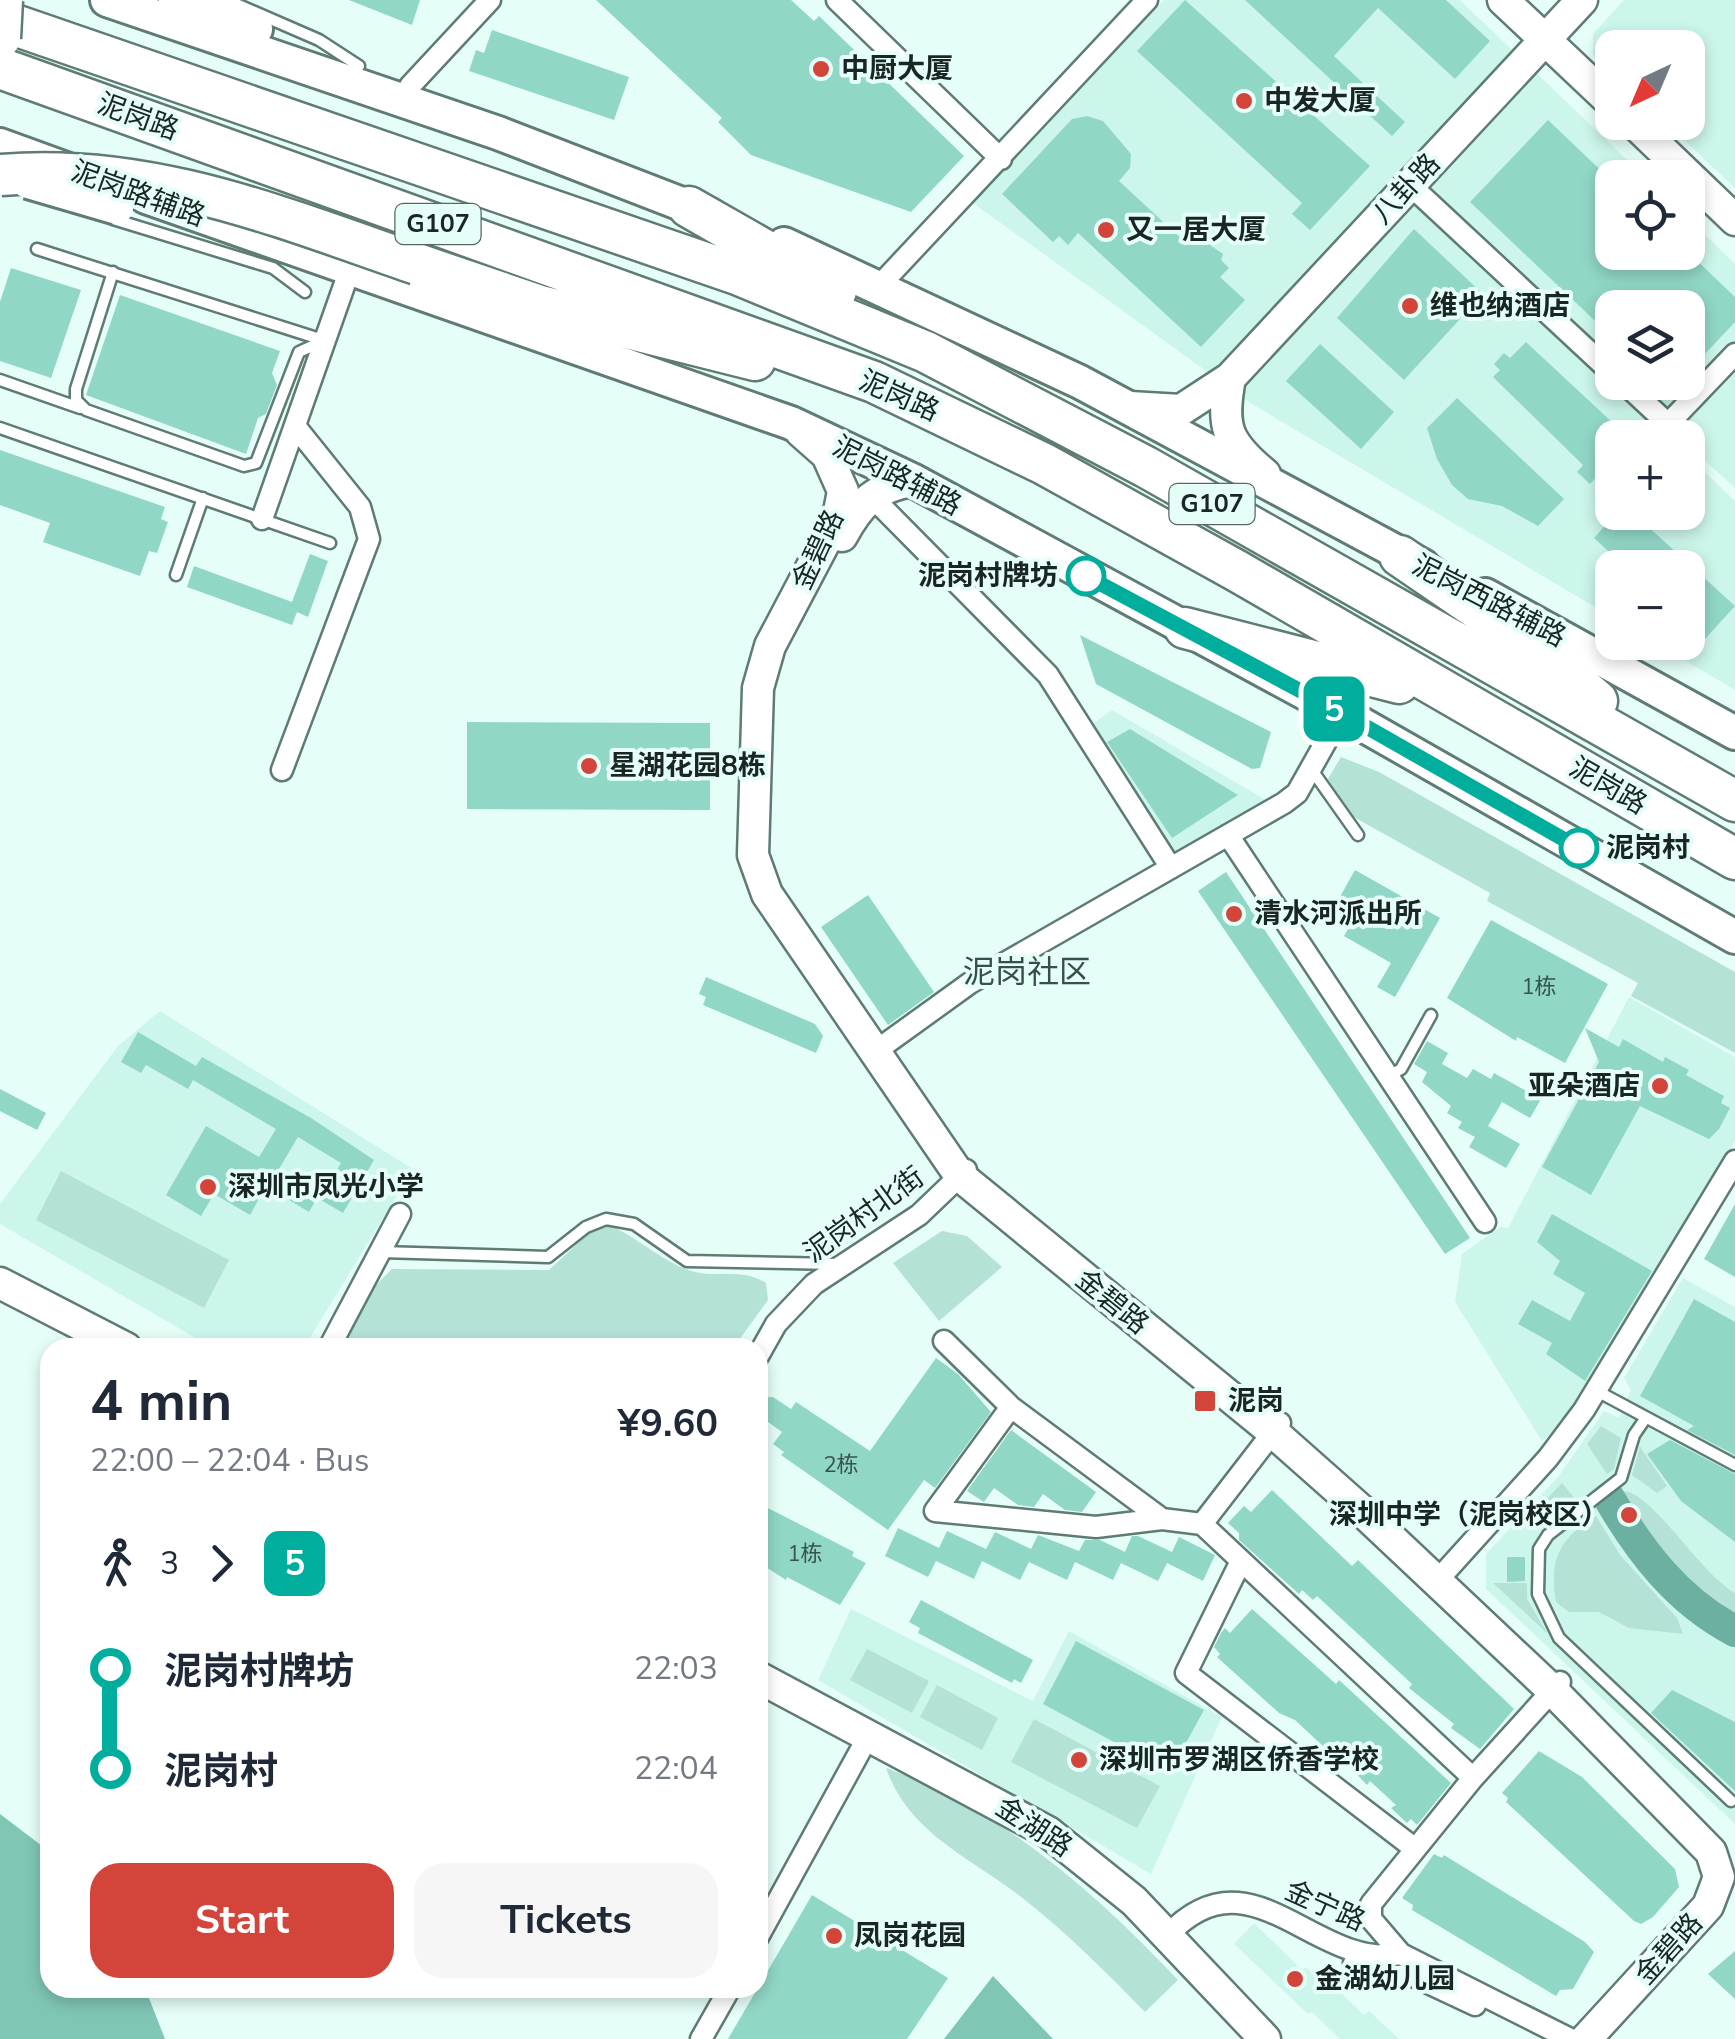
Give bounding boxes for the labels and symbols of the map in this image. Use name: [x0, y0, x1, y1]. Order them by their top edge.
north arrow: [1595, 30, 1705, 140]
place label: 中厨大厦: [841, 50, 953, 88]
marker: 中厨大厦: [810, 58, 832, 80]
place label: 中发大厦: [1264, 82, 1376, 120]
street label: 泥岗路: [92, 85, 184, 149]
marker: 中发大厦: [1233, 90, 1255, 112]
street label: 八卦路: [1363, 145, 1449, 233]
street label: 泥岗路辅路: [66, 152, 210, 236]
road number: G107: [396, 204, 480, 244]
place label: 又一居大厦: [1126, 211, 1266, 249]
marker: 又一居大厦: [1095, 219, 1117, 241]
place label: 维也纳酒店: [1430, 287, 1570, 325]
marker: 维也纳酒店: [1399, 295, 1421, 317]
street label: 泥岗路: [853, 362, 945, 430]
street label: 泥岗路辅路: [826, 427, 968, 525]
road number: G107: [1170, 484, 1254, 524]
street label: 金碧路: [783, 504, 853, 596]
street label: 泥岗西路辅路: [1406, 546, 1572, 656]
place label: 泥岗村牌坊: [918, 557, 1058, 595]
marker: 泥岗村牌坊: [1067, 557, 1105, 595]
line badge: 5: [1302, 676, 1366, 742]
place label: 星湖花园8栋: [609, 747, 766, 785]
street label: 泥岗路: [1562, 749, 1654, 823]
marker: 星湖花园8栋: [578, 755, 600, 777]
marker: 泥岗村: [1560, 829, 1598, 867]
place label: 泥岗村: [1606, 829, 1690, 867]
place label: 清水河派出所: [1254, 895, 1422, 933]
marker: 清水河派出所: [1223, 903, 1245, 925]
district label: 泥岗社区: [963, 951, 1091, 994]
house number: 1栋: [1521, 972, 1557, 1002]
place label: 亚朵酒店: [1528, 1067, 1640, 1105]
marker: 亚朵酒店: [1649, 1075, 1671, 1097]
street label: 泥岗村北街: [796, 1158, 932, 1272]
place label: 深圳市凤光小学: [228, 1168, 424, 1206]
marker: 深圳市凤光小学: [197, 1176, 219, 1198]
street label: 金碧路: [1067, 1261, 1157, 1343]
place label: 泥岗: [1228, 1382, 1284, 1420]
marker: 泥岗: [1192, 1388, 1218, 1414]
house number: 2栋: [823, 1450, 859, 1480]
place label: 深圳中学（泥岗校区）: [1329, 1496, 1609, 1534]
marker: 深圳中学（泥岗校区）: [1618, 1504, 1640, 1526]
house number: 1栋: [787, 1539, 823, 1569]
place label: 深圳市罗湖区侨香学校: [1099, 1741, 1379, 1779]
marker: 深圳市罗湖区侨香学校: [1068, 1749, 1090, 1771]
street label: 金湖路: [988, 1788, 1080, 1866]
street label: 金宁路: [1279, 1872, 1371, 1940]
street label: 金碧路: [1627, 1905, 1711, 1993]
place label: 凤岗花园: [854, 1917, 966, 1955]
marker: 凤岗花园: [823, 1925, 845, 1947]
place label: 金湖幼儿园: [1315, 1960, 1455, 1998]
marker: 金湖幼儿园: [1284, 1968, 1306, 1990]

